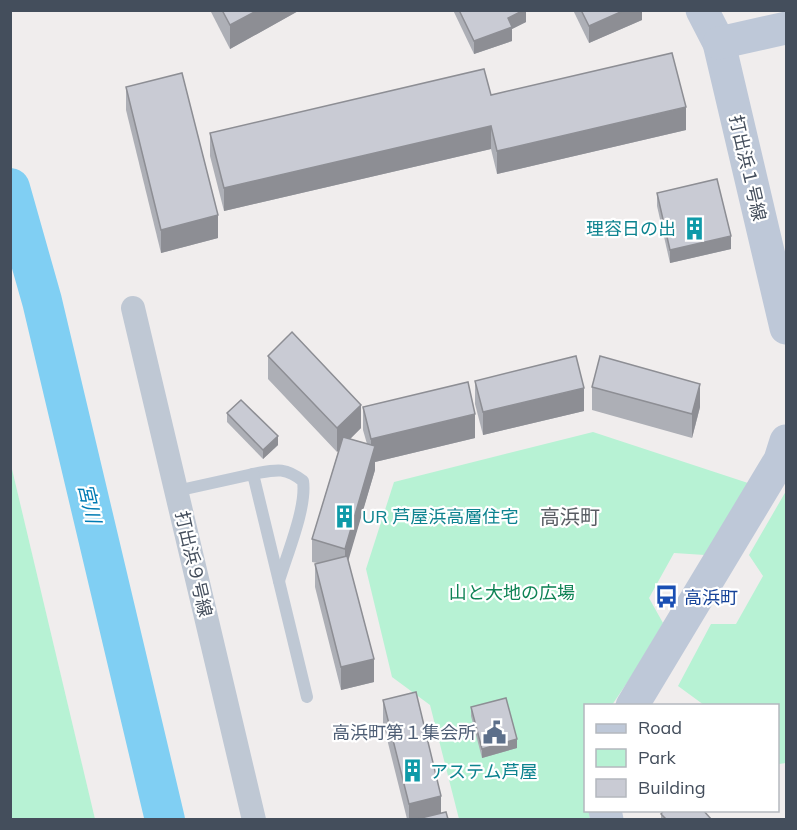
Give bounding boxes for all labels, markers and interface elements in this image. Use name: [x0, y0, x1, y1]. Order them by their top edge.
street label: 打出浜１号線: [725, 113, 771, 223]
building icon: 理容日の出: [681, 215, 707, 241]
place label: 理容日の出: [586, 217, 676, 240]
water label: 宮川: [73, 481, 107, 527]
building icon: UR 芦屋浜高層住宅: [331, 503, 357, 529]
district label: 高浜町: [540, 504, 600, 529]
place label: UR 芦屋浜高層住宅: [362, 505, 518, 528]
street label: 打出浜９号線: [171, 509, 217, 619]
park label: 山と大地の広場: [449, 581, 575, 604]
bus stop icon: 高浜町: [653, 584, 679, 610]
place label: 高浜町: [684, 586, 738, 609]
legend: [584, 704, 779, 812]
text: Road: [638, 716, 682, 739]
public building icon: 高浜町第１集会所: [481, 719, 507, 745]
place label: 高浜町第１集会所: [332, 721, 476, 744]
text: Park: [638, 746, 677, 769]
building icon: アステム芦屋: [399, 758, 425, 784]
place label: アステム芦屋: [430, 760, 537, 783]
text: Building: [638, 776, 706, 799]

